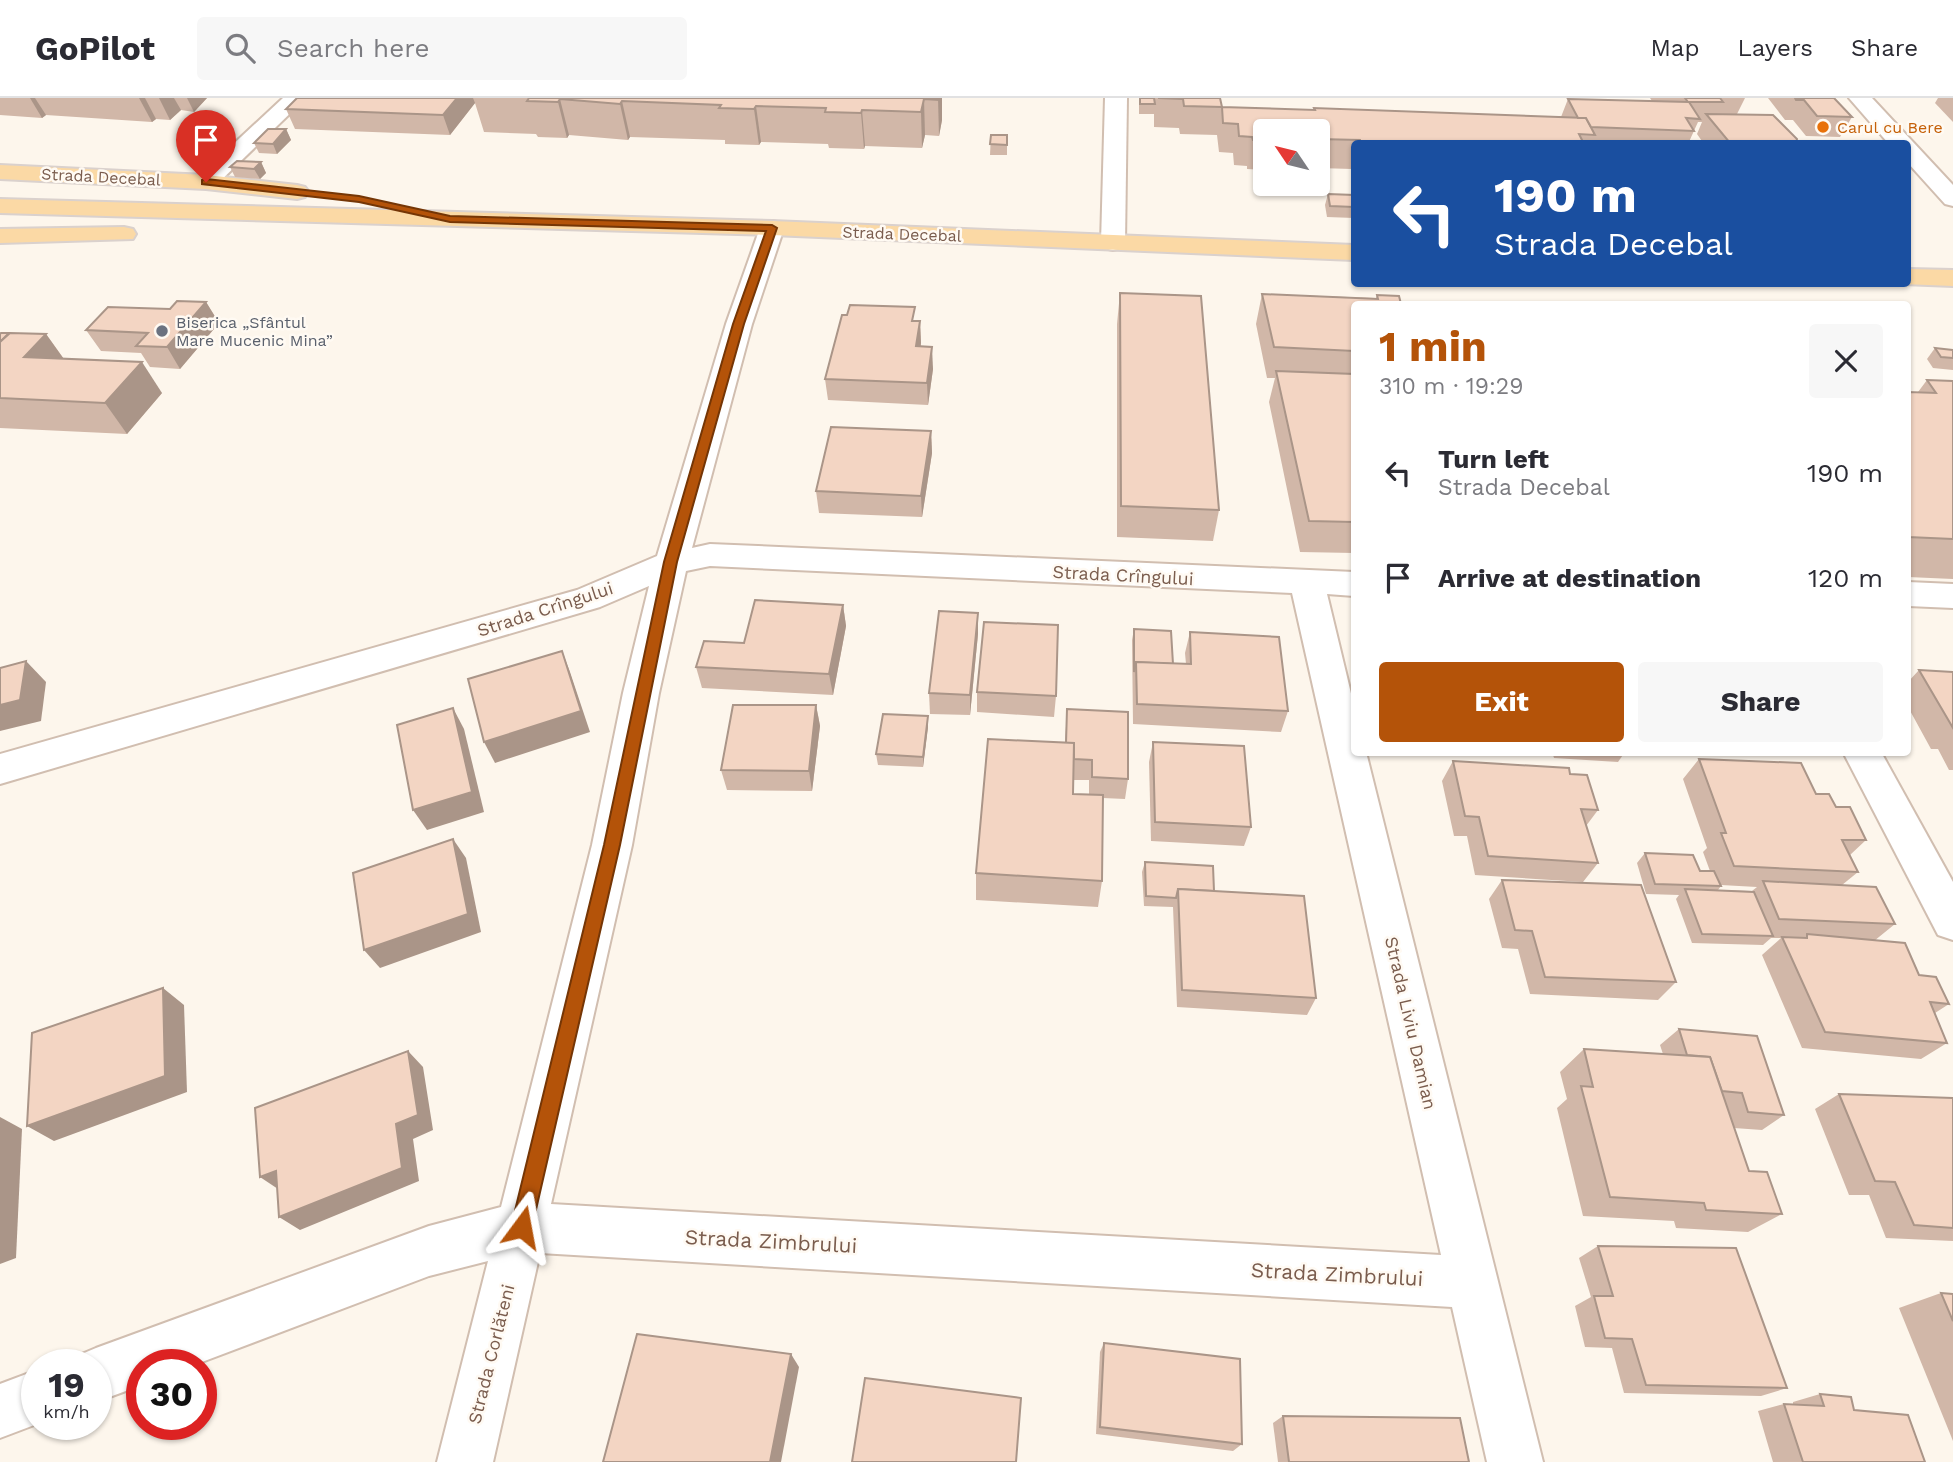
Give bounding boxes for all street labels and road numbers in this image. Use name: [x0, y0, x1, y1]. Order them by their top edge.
street label: Strada Decebal: [41, 164, 161, 190]
street label: Strada Decebal: [842, 222, 962, 246]
street label: Strada Crîngului: [1052, 561, 1194, 589]
street label: Strada Crîngului: [475, 577, 615, 641]
street label: Strada Liviu Damian: [1381, 934, 1441, 1112]
street label: Strada Zimbrului: [684, 1224, 858, 1258]
street label: Strada Zimbrului: [1250, 1257, 1424, 1291]
street label: Strada Corlăteni: [463, 1282, 519, 1426]

